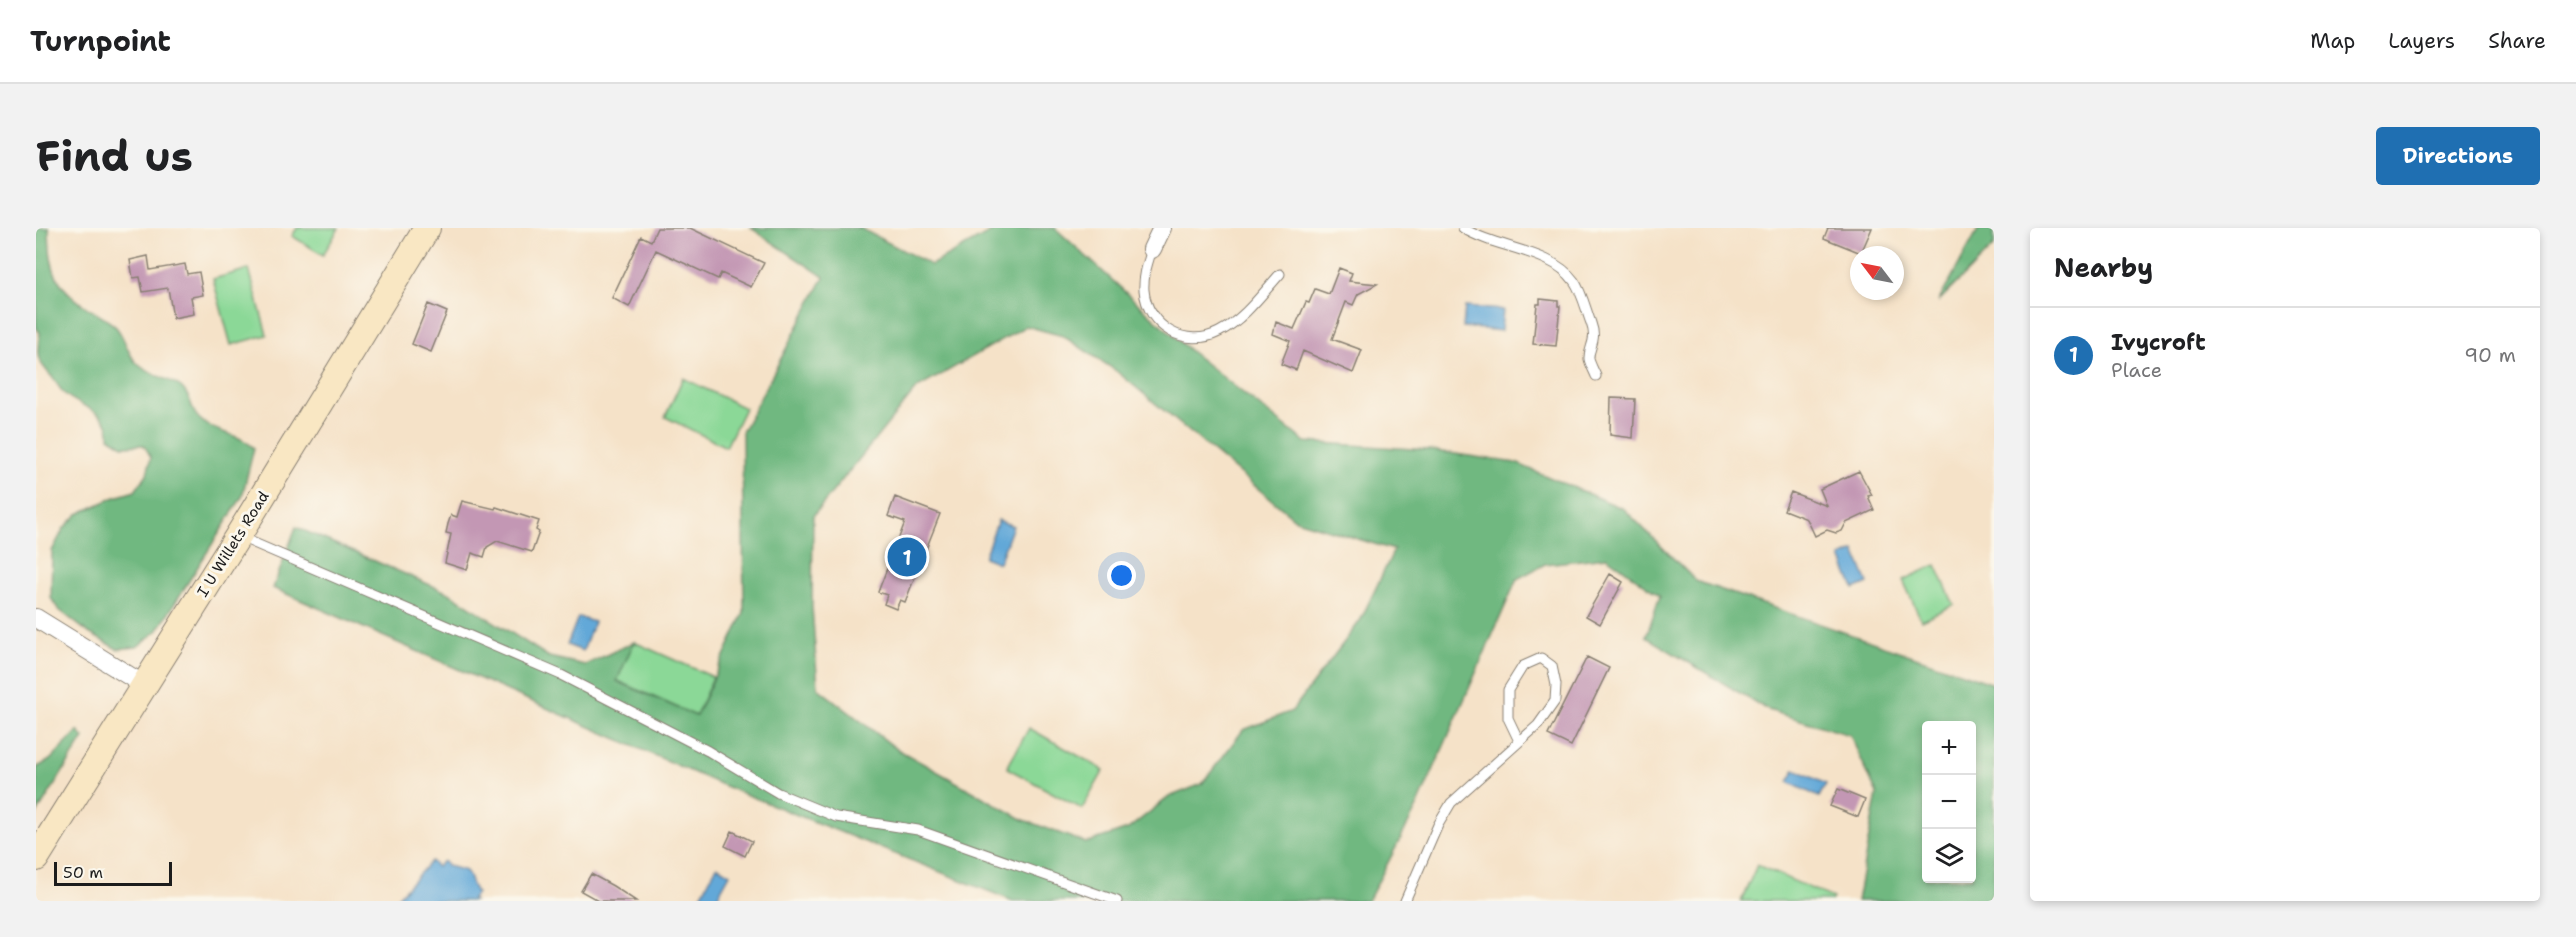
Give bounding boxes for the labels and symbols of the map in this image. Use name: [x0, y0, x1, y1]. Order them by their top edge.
north arrow: [1850, 246, 1904, 300]
street label: I U Willets Road: [192, 487, 274, 601]
pin: 1: [888, 534, 926, 580]
your location: [1107, 561, 1136, 590]
scale bar: [54, 859, 172, 886]

